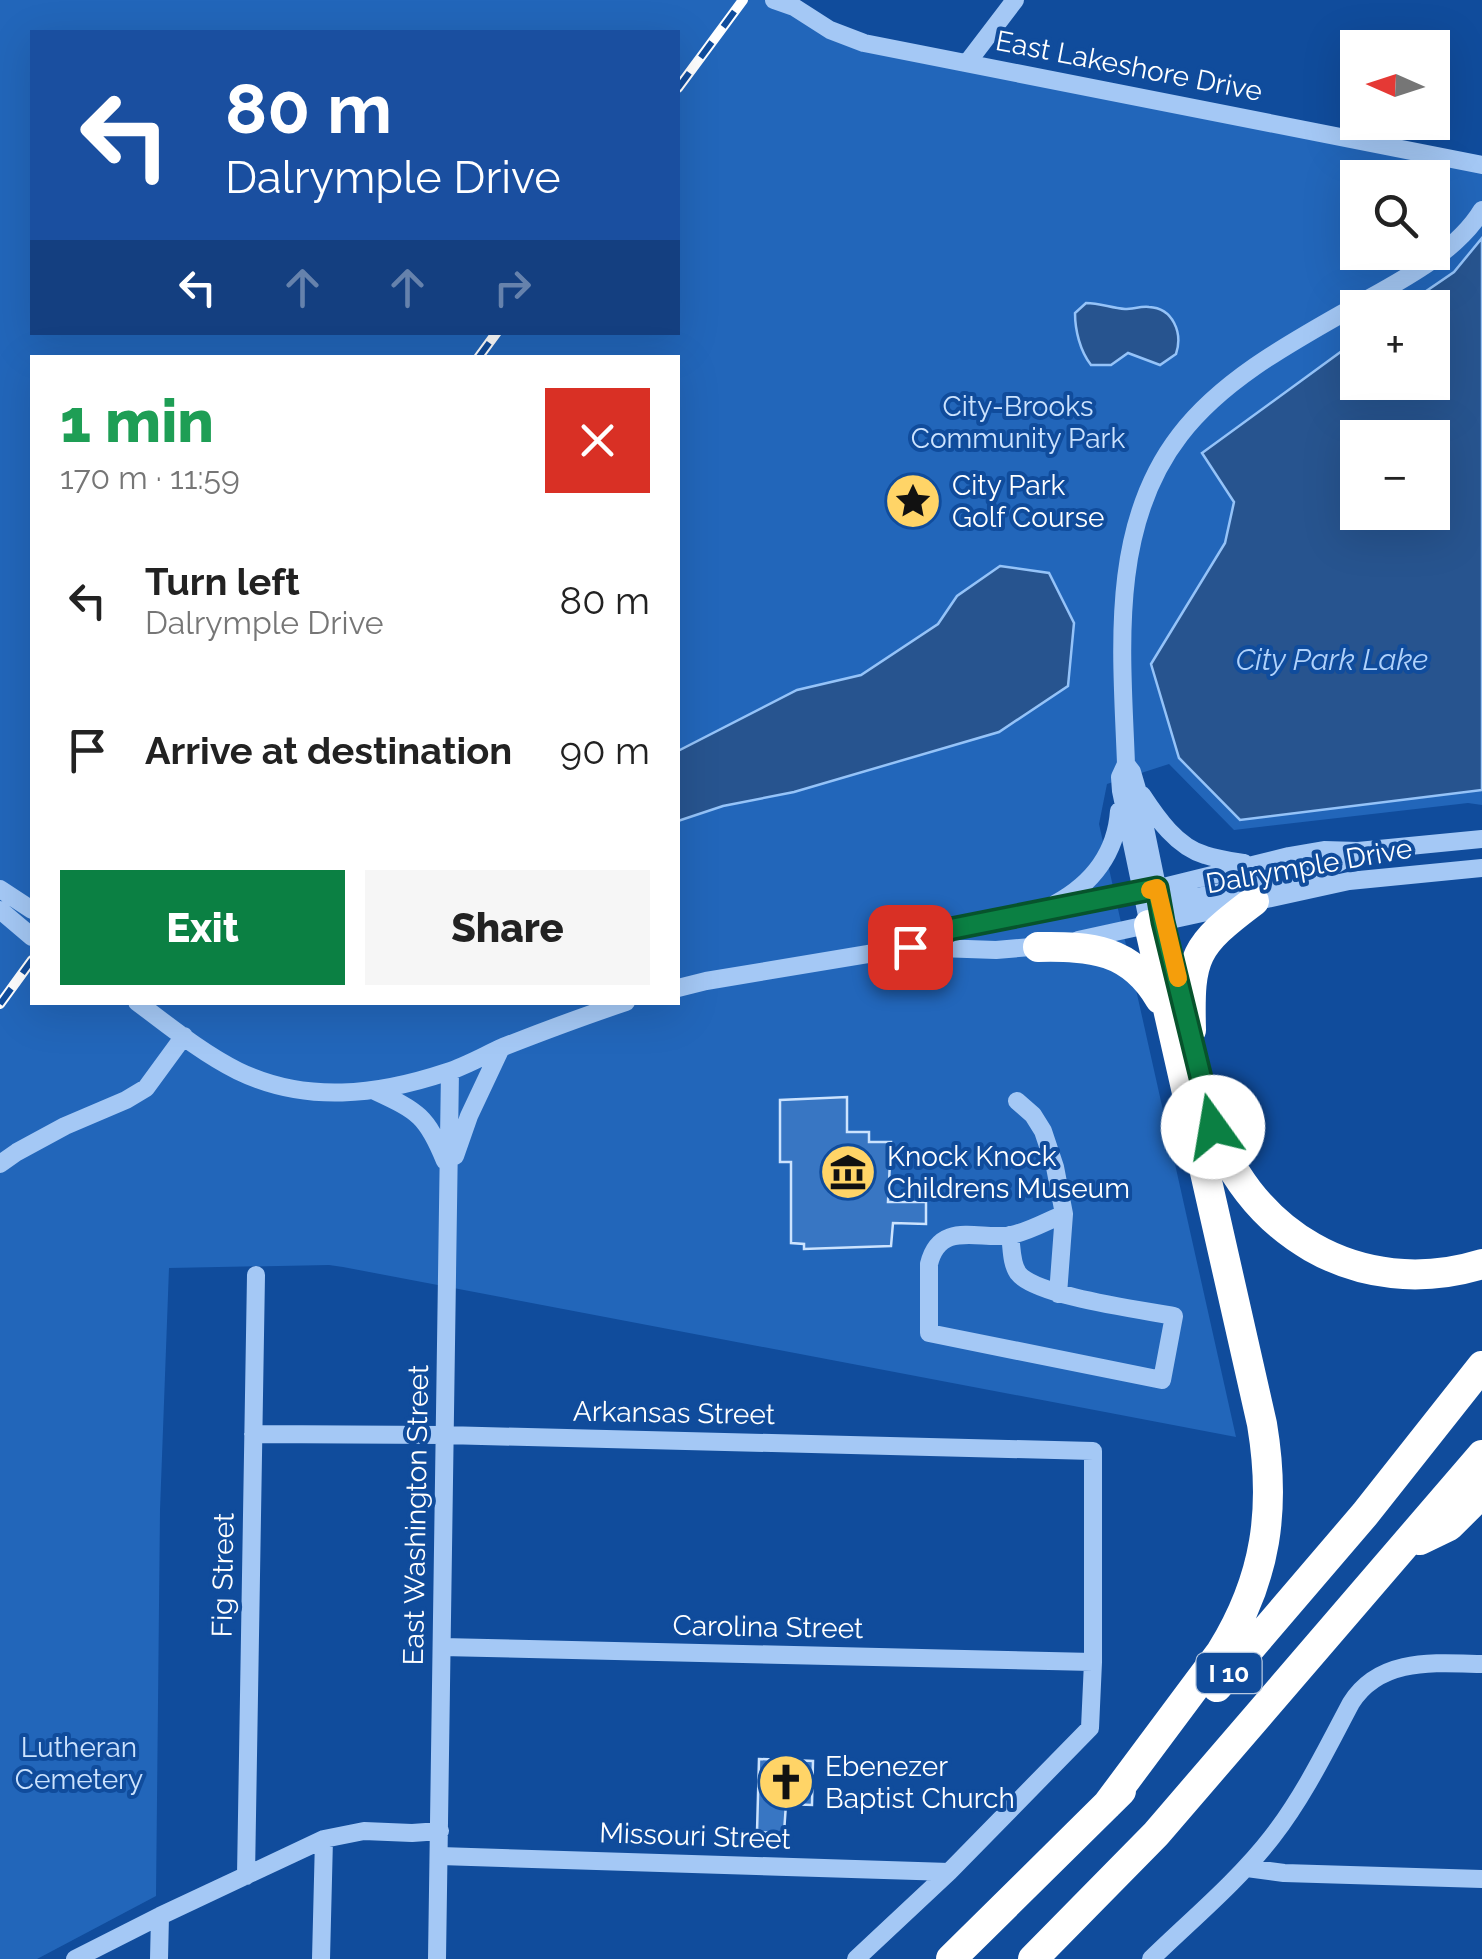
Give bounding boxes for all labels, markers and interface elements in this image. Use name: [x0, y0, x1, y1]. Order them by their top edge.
street label: East Lakeshore Drive: [993, 24, 1265, 108]
north arrow: [1340, 30, 1450, 140]
map controls: [1340, 30, 1450, 530]
text: 80 m: [225, 67, 392, 149]
icon: left: [60, 70, 190, 200]
text: Dalrymple Drive: [225, 151, 561, 204]
button: search: [1340, 160, 1450, 270]
icon: left: [170, 260, 225, 315]
icon: ahead: [275, 260, 330, 315]
icon: ahead: [380, 260, 435, 315]
icon: right: [485, 260, 540, 315]
button: +: [1340, 290, 1450, 400]
text: 1 min: [60, 386, 214, 456]
button: close: [545, 388, 650, 493]
park label: City-Brooks Community Park: [911, 390, 1125, 455]
button: −: [1340, 420, 1450, 530]
text: 170 m · 11:59: [60, 459, 240, 496]
place label: City Park Golf Course: [952, 469, 1104, 534]
place icon: City Park Golf Course: [883, 471, 943, 531]
text: Turn left: [145, 559, 300, 604]
icon: left: [60, 573, 115, 628]
text: 80 m: [560, 578, 650, 623]
text: Dalrymple Drive: [145, 604, 384, 641]
water label: City Park Lake: [1236, 642, 1428, 677]
icon: arrive: [60, 723, 115, 778]
text: Arrive at destination: [145, 728, 512, 773]
text: 90 m: [560, 728, 650, 773]
street label: Dalrymple Drive: [1203, 832, 1415, 900]
button: Exit: [60, 870, 345, 985]
button: Share: [365, 870, 650, 985]
pin: [868, 905, 953, 990]
icon: arrive: [883, 920, 938, 975]
position arrow: [1161, 1075, 1265, 1179]
place label: Knock Knock Childrens Museum: [887, 1140, 1130, 1205]
museum icon: Knock Knock Childrens Museum: [818, 1142, 878, 1202]
street label: East Washington Street: [397, 1364, 435, 1666]
street label: Arkansas Street: [573, 1395, 776, 1431]
street label: Fig Street: [205, 1512, 241, 1638]
street label: Carolina Street: [672, 1609, 864, 1645]
road number: I 10: [1196, 1653, 1262, 1693]
park label: Lutheran Cemetery: [15, 1731, 143, 1796]
place label: Ebenezer Baptist Church: [825, 1750, 1015, 1815]
church icon: Ebenezer Baptist Church: [756, 1752, 816, 1812]
street label: Missouri Street: [599, 1816, 792, 1856]

